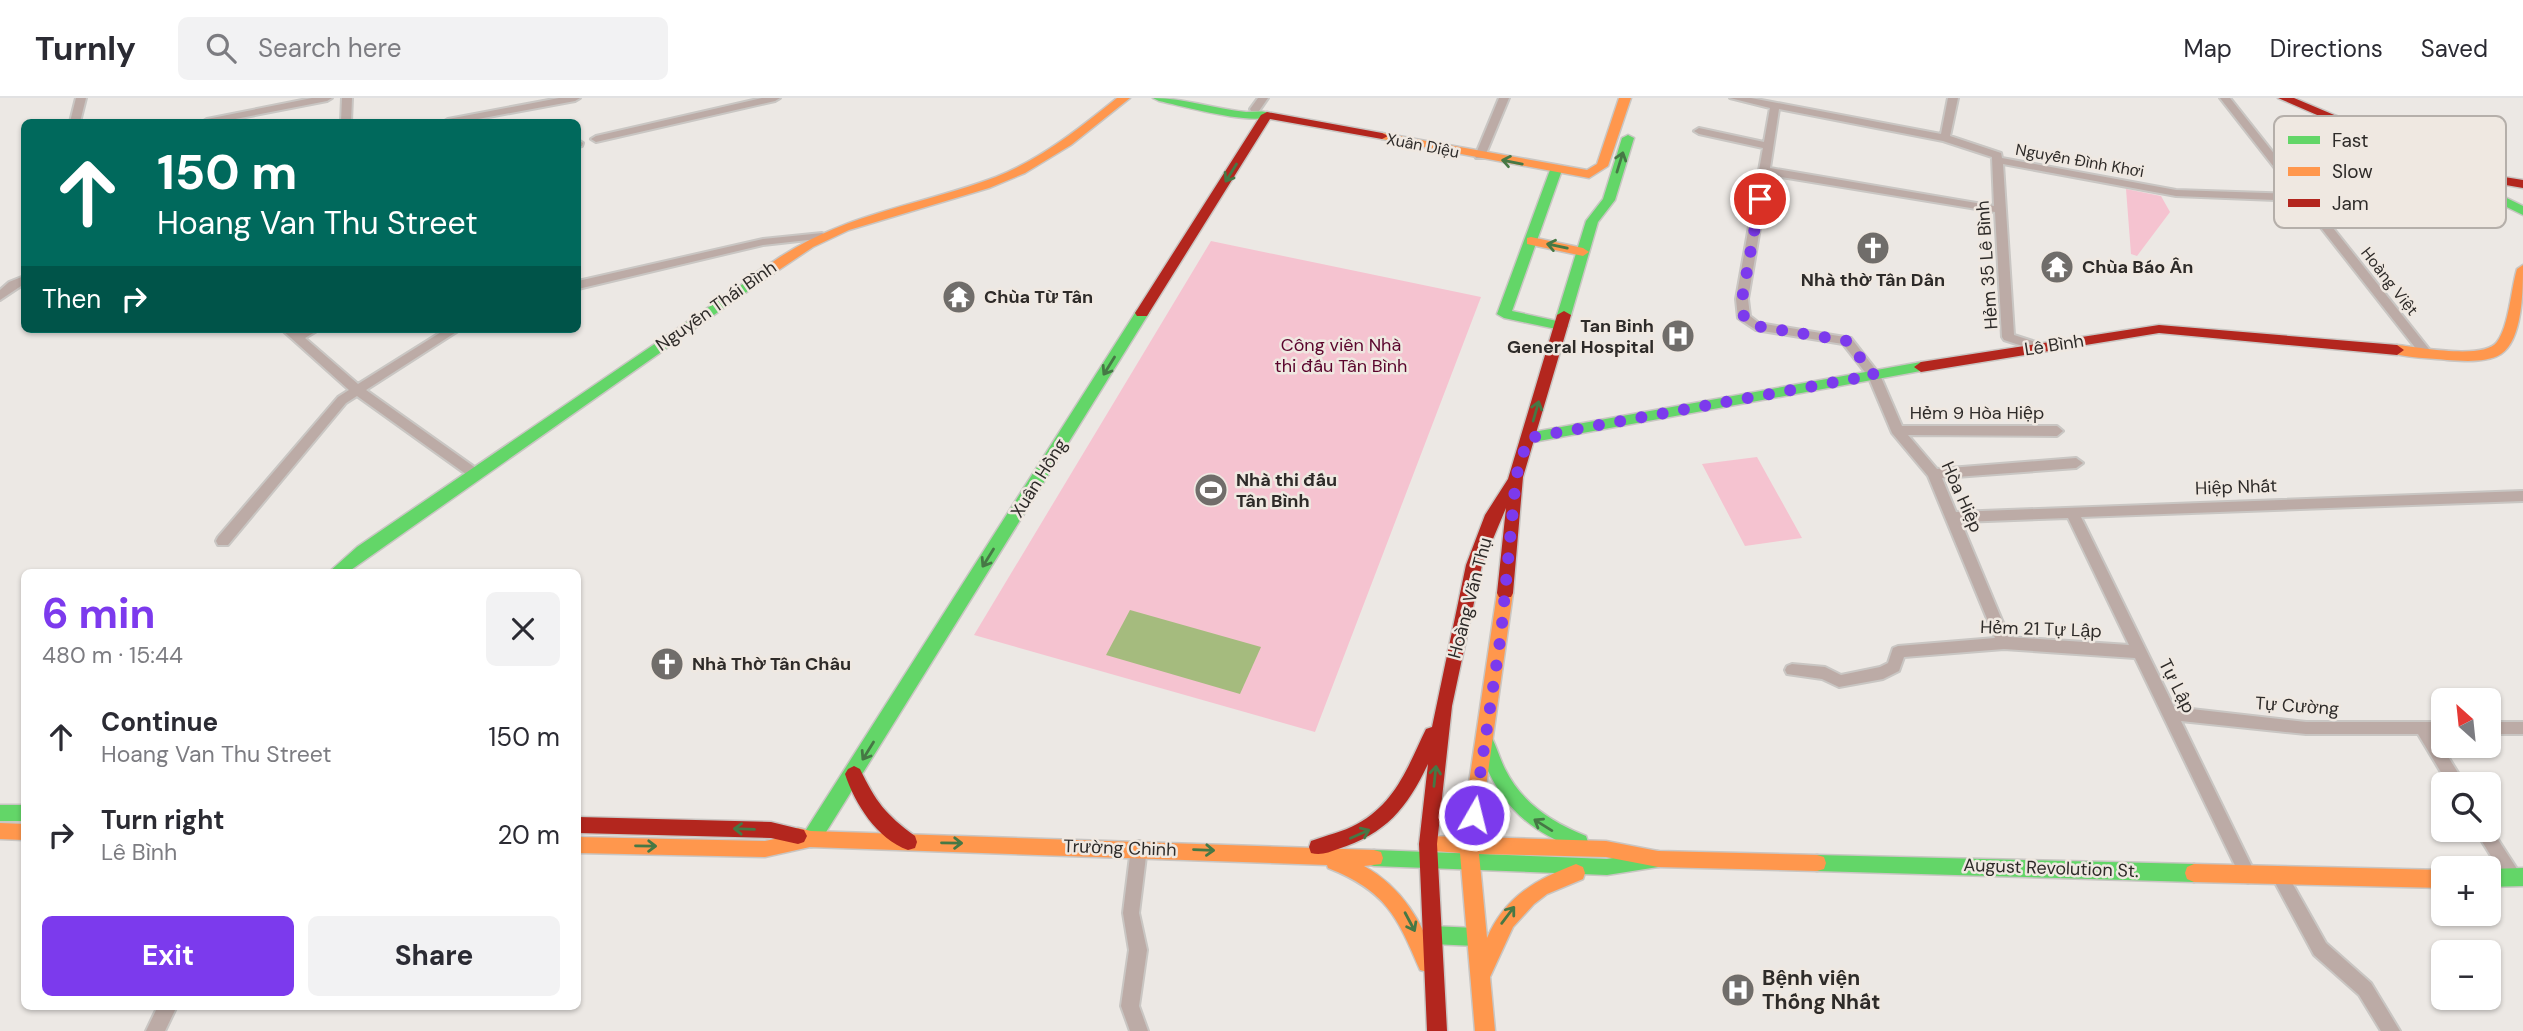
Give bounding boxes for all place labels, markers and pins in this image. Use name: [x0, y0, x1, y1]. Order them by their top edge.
pin: [1730, 169, 1790, 229]
church icon: Nhà thờ Tân Dân: [1854, 229, 1892, 267]
temple icon: Chùa Báo Ân: [2038, 248, 2076, 286]
place label: Chùa Báo Ân: [2082, 255, 2193, 279]
place label: Nhà thờ Tân Dân: [1801, 268, 1945, 292]
temple icon: Chùa Từ Tân: [940, 278, 978, 316]
place label: Chùa Từ Tân: [984, 285, 1093, 309]
place label: Tan Binh General Hospital: [1507, 314, 1654, 359]
hospital icon: Tan Binh General Hospital: [1659, 317, 1697, 355]
place label: Nhà thi đấu Tân Bình: [1236, 468, 1337, 513]
sports icon: Nhà thi đấu Tân Bình: [1192, 471, 1230, 509]
church icon: Nhà Thờ Tân Châu: [648, 645, 686, 683]
place label: Nhà Thờ Tân Châu: [692, 652, 851, 676]
place label: Bệnh viện Thống Nhất: [1762, 964, 1880, 1016]
hospital icon: Bệnh viện Thống Nhất: [1719, 971, 1757, 1009]

